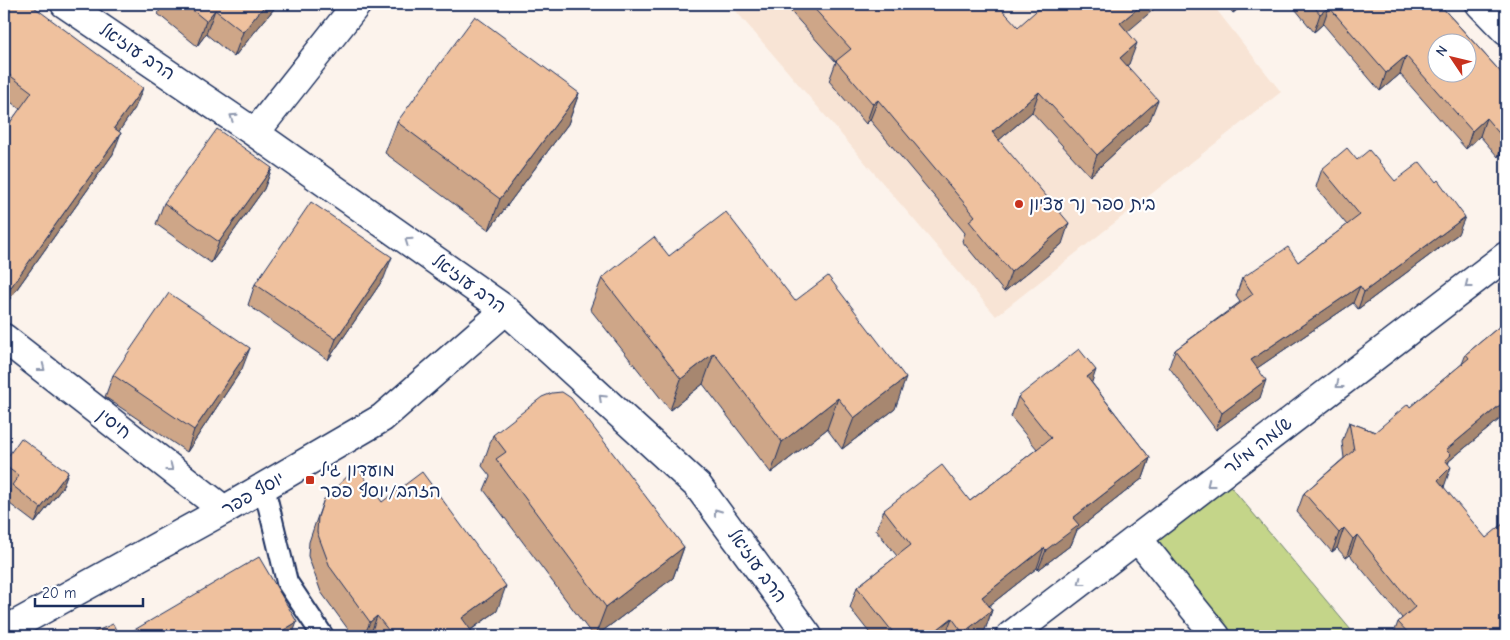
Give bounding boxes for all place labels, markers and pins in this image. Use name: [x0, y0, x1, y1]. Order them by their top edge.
place label: בית ספר נר עציון: [1029, 194, 1156, 215]
marker: בית ספר נר עציון: [1013, 198, 1025, 210]
place label: מועדון גיל הזהב/יוסף פפר: [320, 460, 441, 502]
marker: מועדון גיל הזהב/יוסף פפר: [304, 474, 316, 486]

